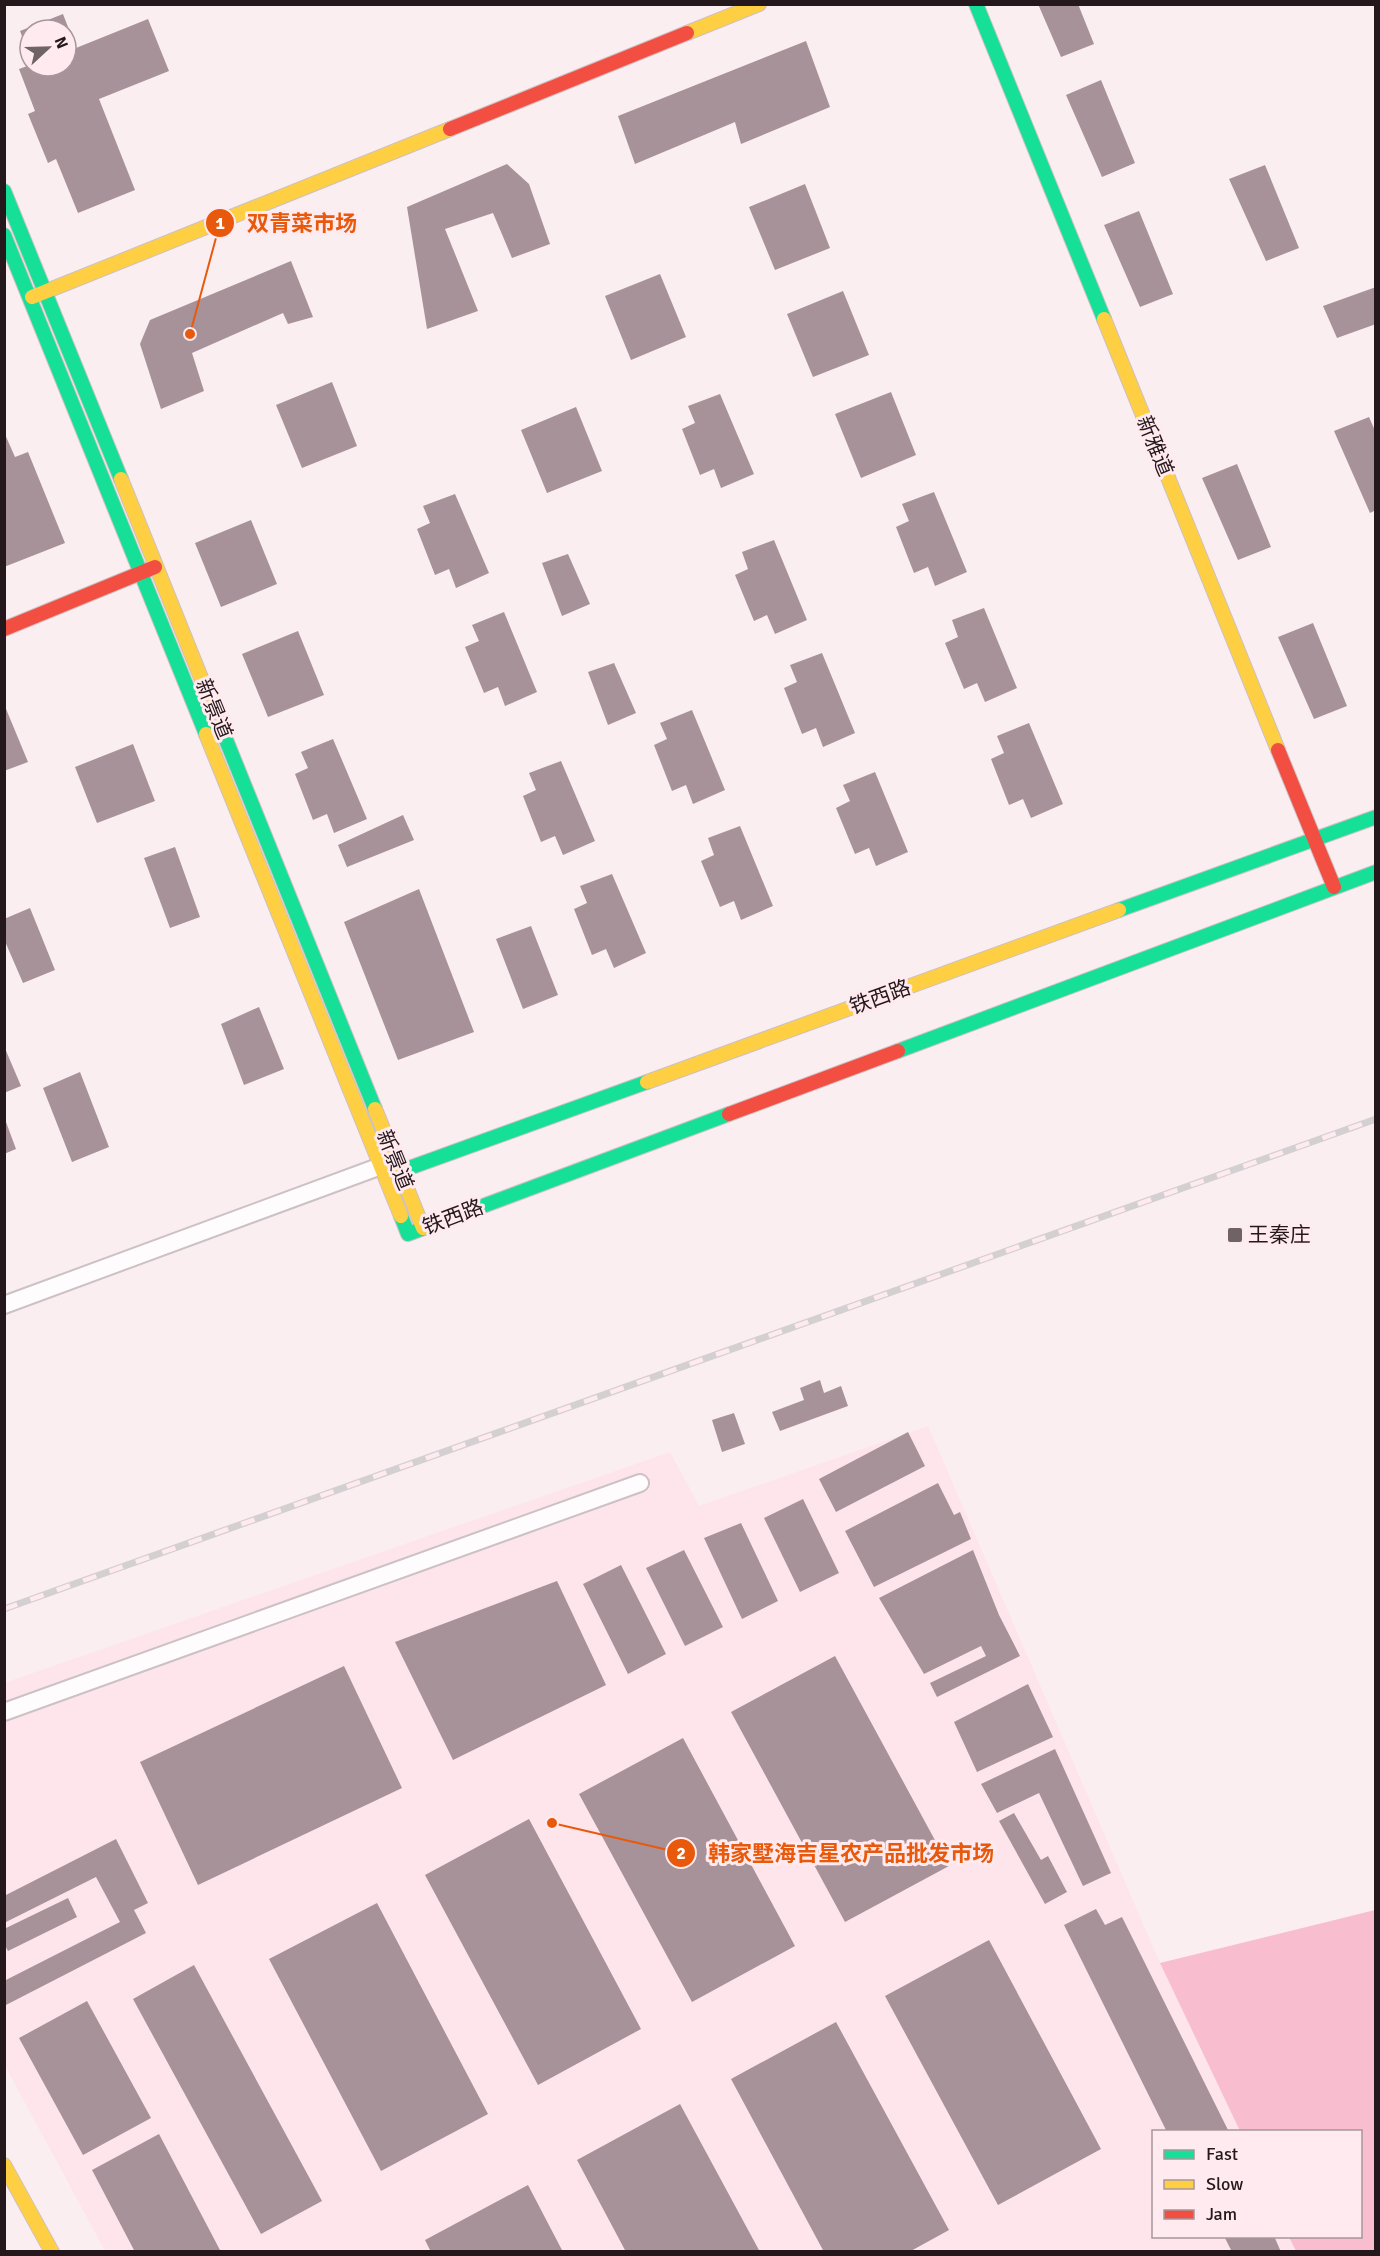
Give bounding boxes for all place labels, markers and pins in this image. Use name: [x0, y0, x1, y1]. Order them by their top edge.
callout: 双青菜市场: [205, 203, 369, 243]
place label: 王秦庄: [1248, 1222, 1311, 1248]
marker: 王秦庄: [1226, 1226, 1244, 1244]
callout: 韩家墅海吉星农产品批发市场: [666, 1833, 1006, 1873]

